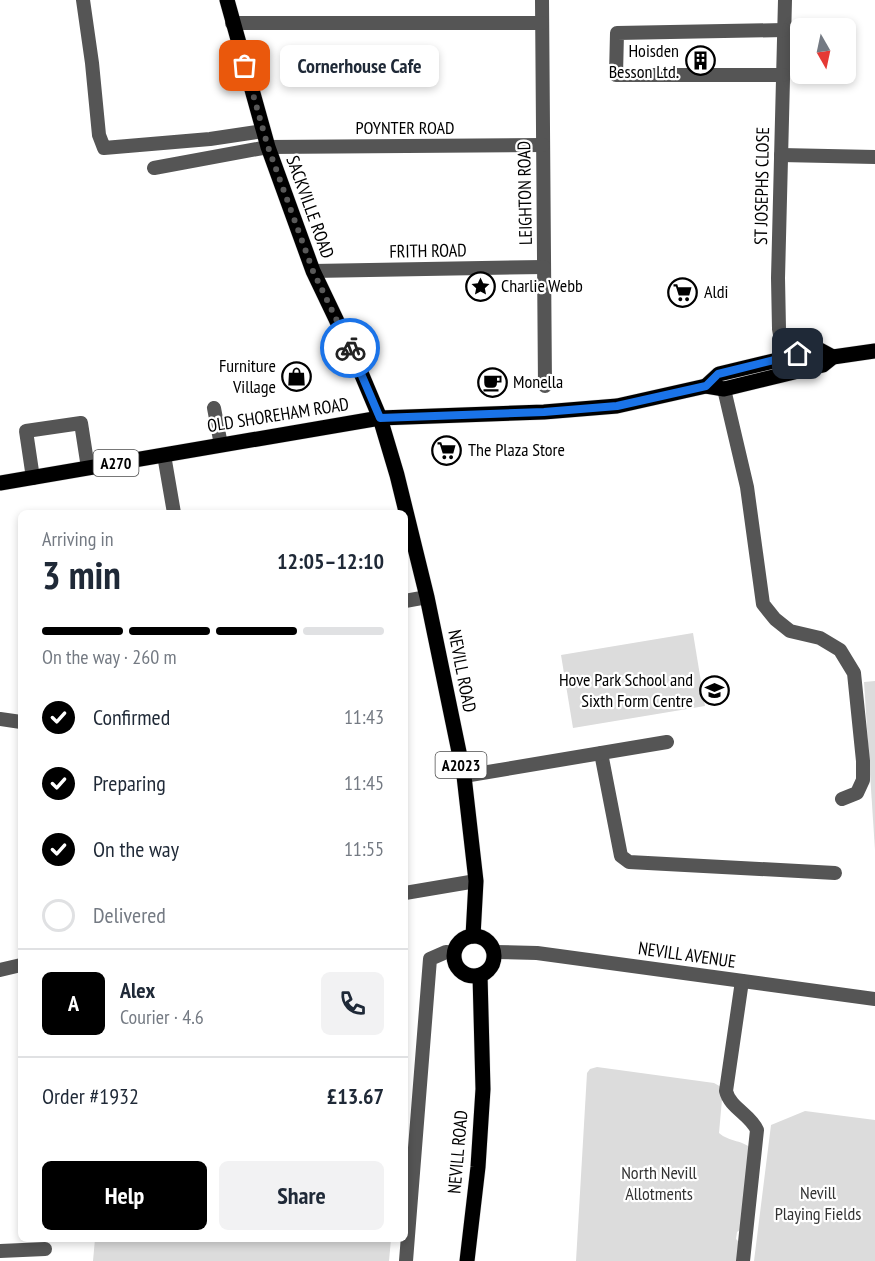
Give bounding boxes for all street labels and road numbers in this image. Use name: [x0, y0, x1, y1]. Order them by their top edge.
street label: POYNTER ROAD: [356, 116, 454, 139]
street label: ST JOSEPHS CLOSE: [749, 127, 774, 245]
street label: LEIGHTON ROAD: [512, 141, 537, 245]
street label: SACKVILLE ROAD: [281, 152, 340, 261]
street label: FRITH ROAD: [389, 238, 467, 263]
street label: OLD SHOREHAM ROAD: [205, 392, 350, 437]
road number: A270: [94, 450, 138, 476]
street label: NEVILL ROAD: [443, 628, 482, 714]
road number: A2023: [436, 752, 486, 778]
street label: NEVILL AVENUE: [637, 936, 737, 973]
street label: NEVILL ROAD: [442, 1109, 473, 1195]

